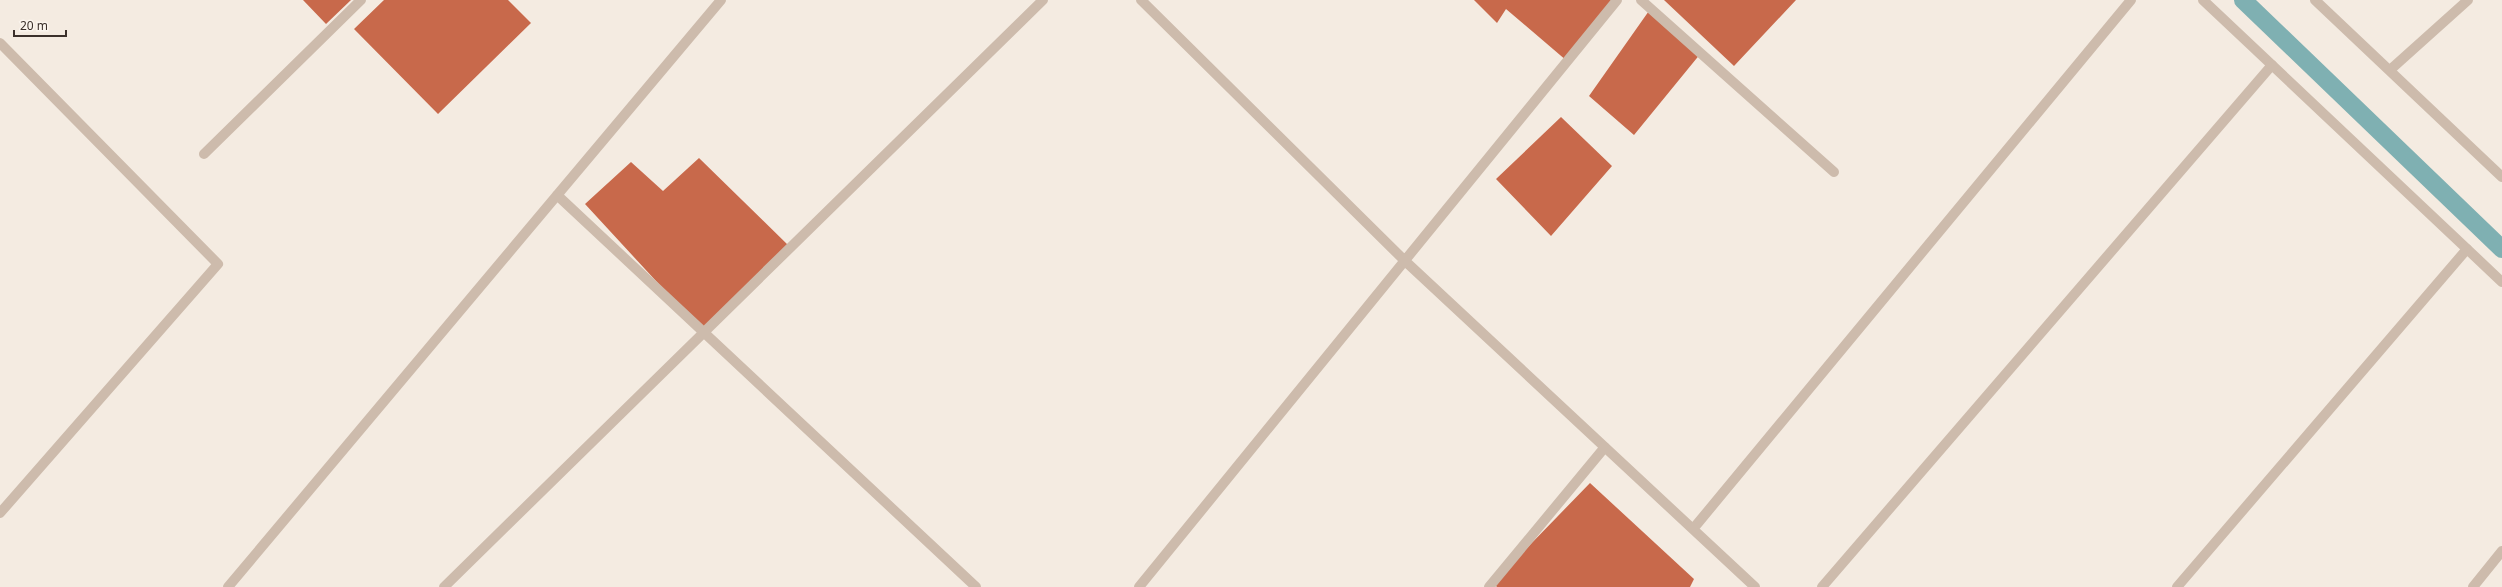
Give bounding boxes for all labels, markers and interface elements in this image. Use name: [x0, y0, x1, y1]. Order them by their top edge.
scale bar: [14, 12, 66, 38]
text: 20 m: [20, 17, 48, 34]

